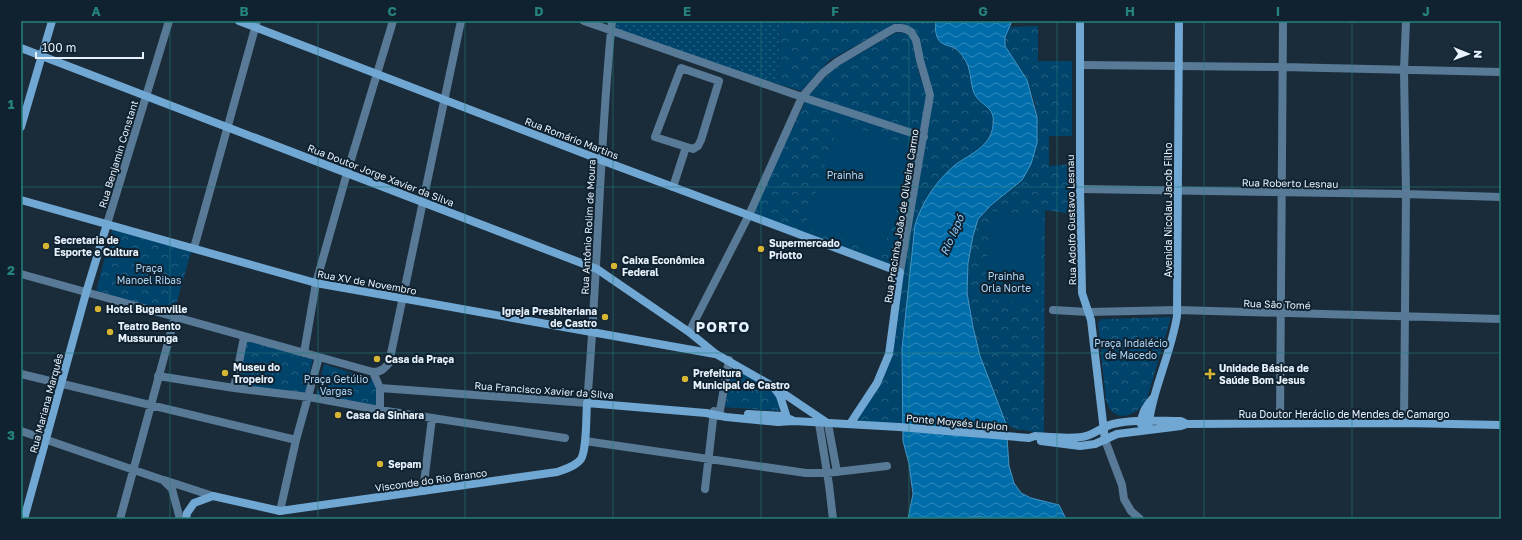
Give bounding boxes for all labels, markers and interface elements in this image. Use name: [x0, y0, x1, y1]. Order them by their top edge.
text: A: [91, 3, 101, 19]
text: B: [239, 3, 249, 19]
text: C: [387, 3, 397, 19]
text: D: [534, 3, 544, 19]
text: E: [683, 3, 691, 19]
text: F: [831, 3, 839, 19]
text: G: [978, 3, 988, 19]
text: H: [1125, 3, 1135, 19]
text: I: [1276, 3, 1280, 19]
text: J: [1422, 3, 1430, 19]
scale bar: [36, 34, 143, 60]
north arrow: [1448, 34, 1488, 74]
text: 100 m: [42, 40, 76, 55]
text: N: [1472, 50, 1485, 58]
text: 1: [8, 96, 15, 112]
street label: Rua Benjamin Constant: [96, 99, 140, 209]
street label: Rua Romário Martins: [523, 115, 621, 161]
street label: Rua Pracinha João de Oliveira Carmo: [881, 128, 921, 304]
street label: Rua Doutor Jorge Xavier da Silva: [306, 141, 456, 209]
street label: Avenida Nicolau Jacob Filho: [1162, 143, 1174, 277]
street label: Rua Adolfo Gustavo Lesnau: [1064, 154, 1078, 286]
street label: Rua Antônio Rolim de Moura: [578, 159, 598, 295]
park label: Prainha: [827, 169, 863, 181]
street label: Rua Roberto Lesnau: [1242, 176, 1338, 190]
water label: Rio Iapó: [937, 211, 968, 257]
place label: Secretaria de Esporte e Cultura: [54, 234, 139, 258]
place label: Supermercado Priotto: [769, 237, 840, 261]
marker: Secretaria de Esporte e Cultura: [41, 241, 51, 251]
marker: Supermercado Priotto: [756, 244, 766, 254]
place label: Caixa Econômica Federal: [622, 254, 705, 278]
marker: Caixa Econômica Federal: [609, 261, 619, 271]
text: 2: [7, 262, 15, 278]
park label: Praça Manoel Ribas: [117, 262, 181, 286]
street label: Rua XV de Novembro: [316, 267, 418, 297]
park label: Prainha Orla Norte: [981, 270, 1031, 294]
street label: Rua São Tomé: [1243, 297, 1311, 311]
place label: Hotel Buganville: [106, 303, 188, 315]
marker: Hotel Buganville: [93, 304, 103, 314]
place label: Igreja Presbiteriana de Castro: [502, 305, 597, 329]
marker: Igreja Presbiteriana de Castro: [600, 312, 610, 322]
district label: PORTO: [696, 318, 750, 335]
place label: Teatro Bento Mussurunga: [118, 320, 181, 344]
marker: Teatro Bento Mussurunga: [105, 327, 115, 337]
park label: Praça Indalécio de Macedo: [1094, 337, 1168, 361]
street label: Rua Mariana Marquês: [27, 352, 65, 454]
place label: Casa da Praça: [385, 353, 454, 365]
marker: Casa da Praça: [372, 354, 382, 364]
place label: Museu do Tropeiro: [233, 361, 280, 385]
place label: Unidade Básica de Saúde Bom Jesus: [1219, 362, 1309, 386]
place label: Prefeitura Municipal de Castro: [693, 367, 790, 391]
marker: Museu do Tropeiro: [220, 368, 230, 378]
marker: Unidade Básica de Saúde Bom Jesus: [1204, 368, 1216, 380]
park label: Praça Getúlio Vargas: [304, 373, 368, 397]
marker: Prefeitura Municipal de Castro: [680, 374, 690, 384]
street label: Rua Francisco Xavier da Silva: [474, 379, 614, 401]
street label: Rua Doutor Heráclio de Mendes de Camargo: [1238, 408, 1450, 420]
place label: Casa da Sinhara: [346, 409, 424, 421]
marker: Casa da Sinhara: [333, 410, 343, 420]
street label: Ponte Moysés Lupion: [906, 412, 1008, 432]
text: 3: [7, 427, 15, 443]
place label: Sepam: [388, 458, 422, 470]
marker: Sepam: [375, 459, 385, 469]
street label: Visconde do Rio Branco: [374, 466, 488, 494]

